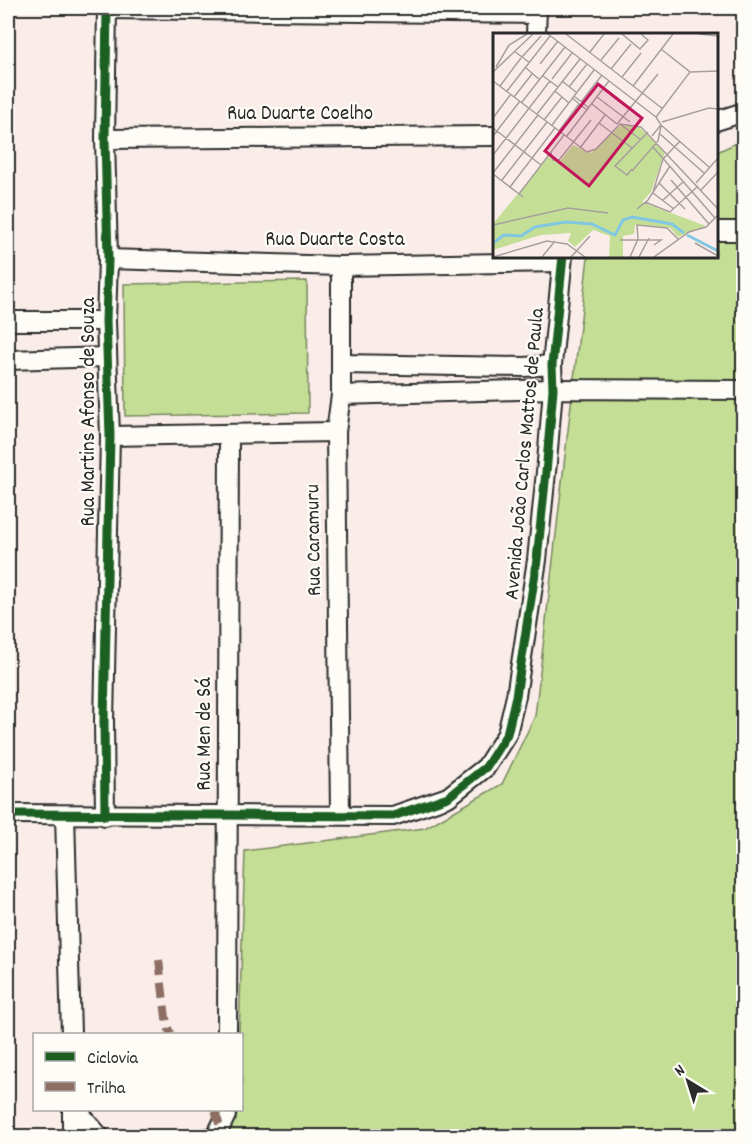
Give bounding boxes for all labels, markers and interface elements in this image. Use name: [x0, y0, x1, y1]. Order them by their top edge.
inset map: [493, 33, 718, 258]
street label: Rua Duarte Coelho: [227, 100, 373, 130]
street label: Rua Duarte Costa: [265, 226, 406, 256]
street label: Rua Martins Afonso de Souza: [75, 296, 105, 527]
street label: Avenida João Carlos Mattos de Paula: [498, 306, 554, 601]
street label: Rua Caramuru: [299, 484, 331, 596]
street label: Rua Men de Sá: [191, 677, 221, 791]
legend: [33, 1033, 243, 1111]
text: Ciclovia: [87, 1047, 139, 1072]
north arrow: [658, 1051, 718, 1111]
text: N: [670, 1060, 691, 1083]
text: Trilha: [87, 1077, 126, 1102]

